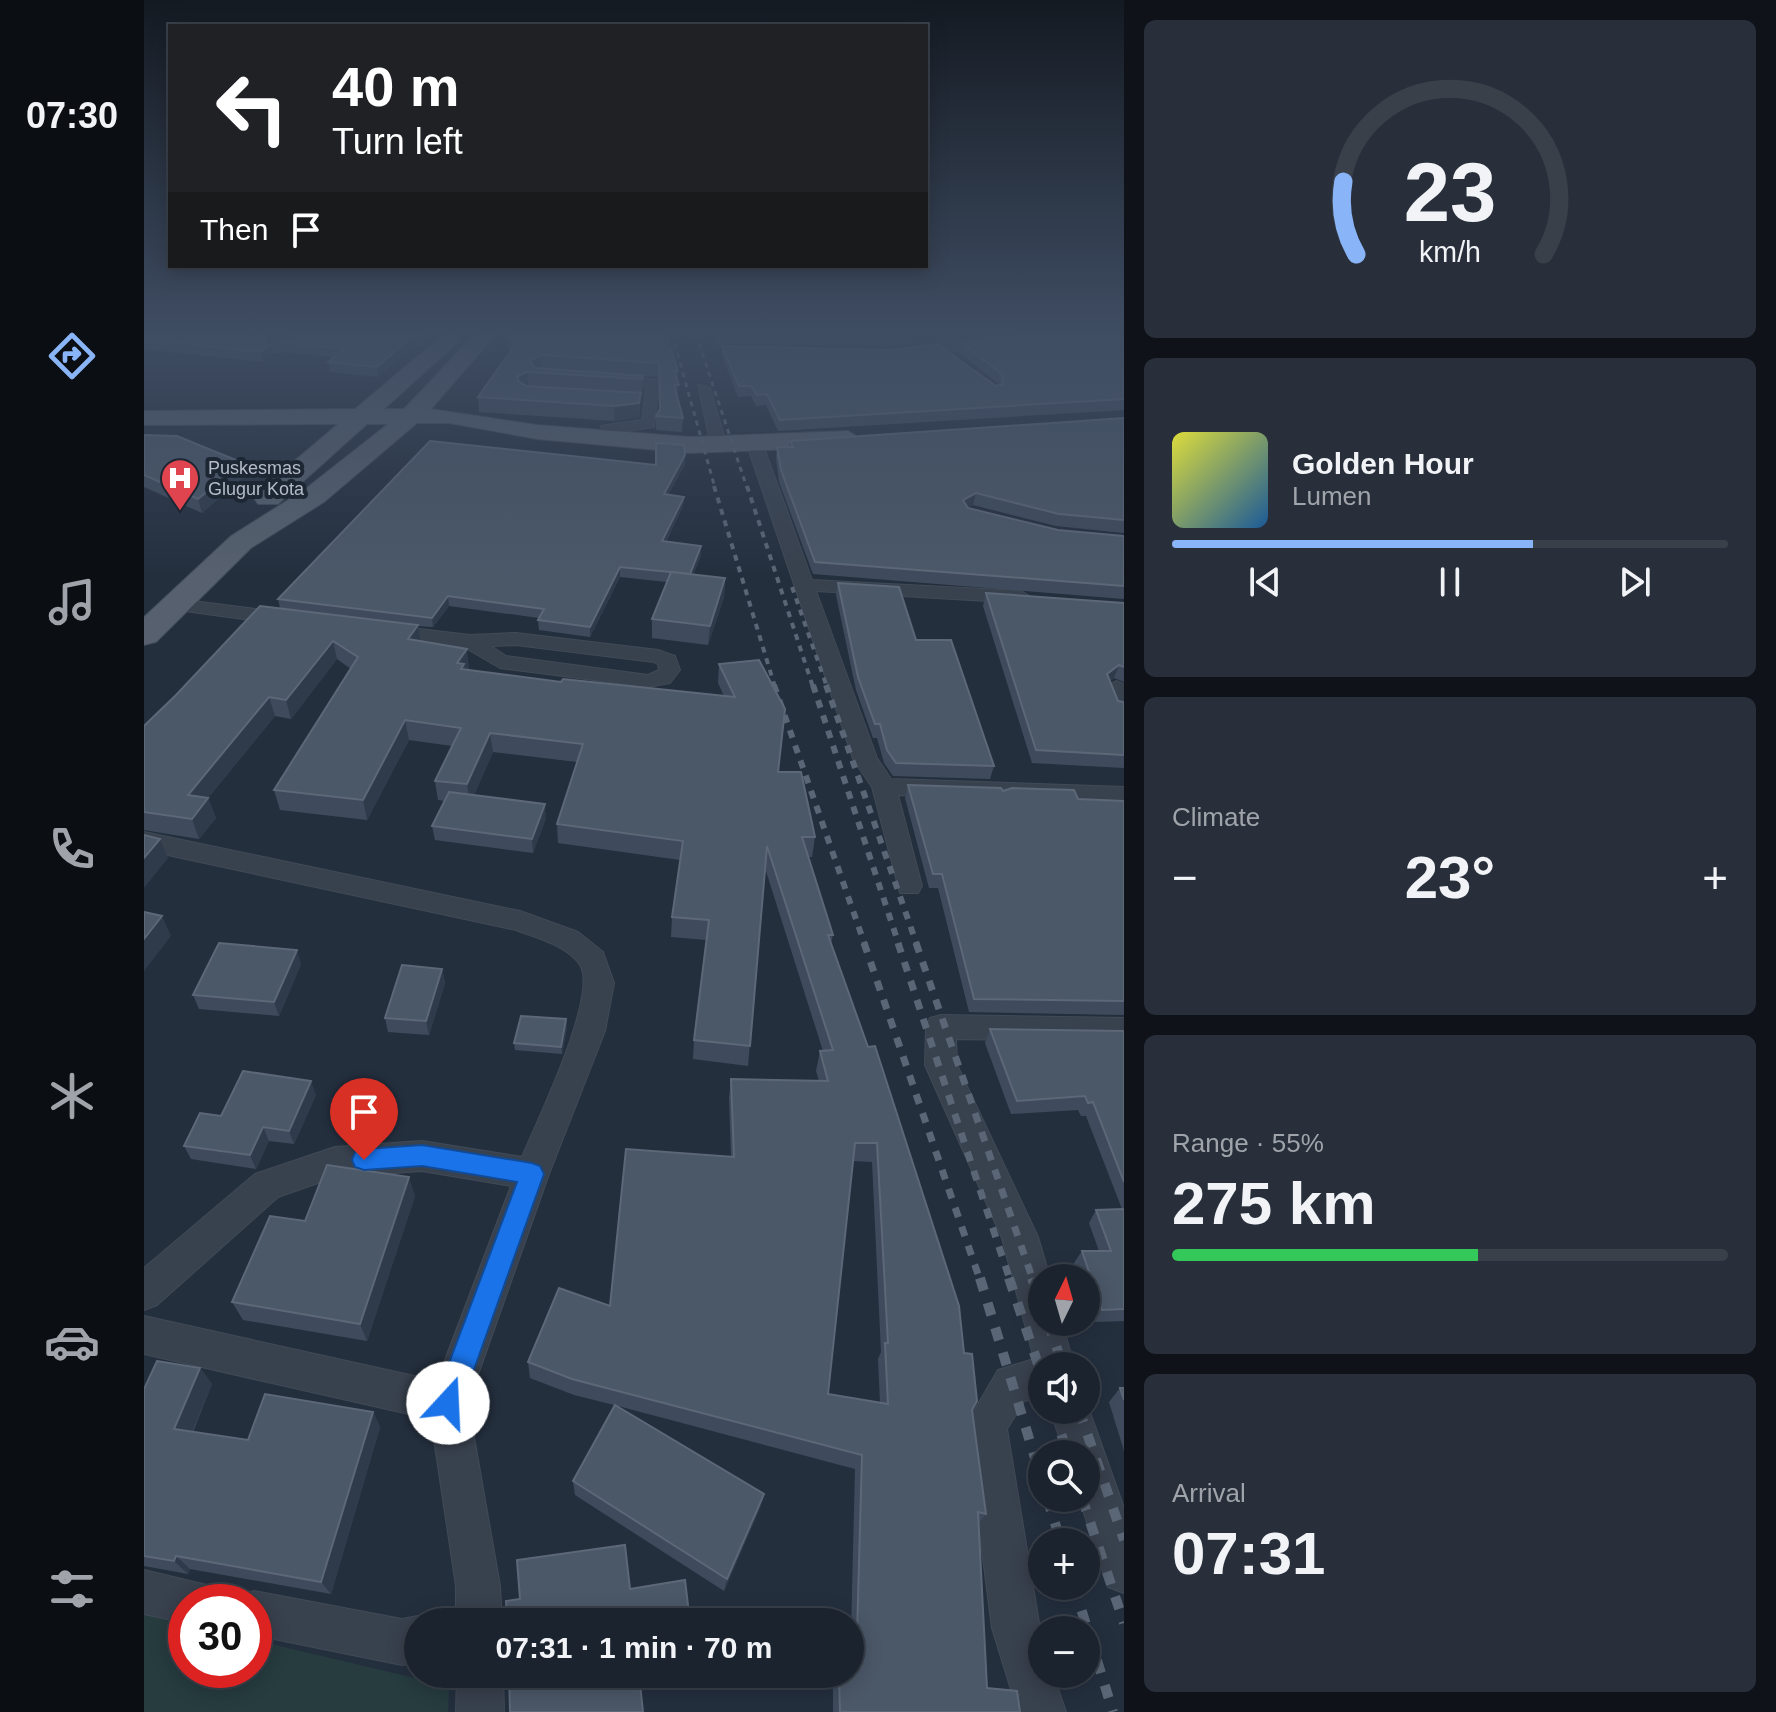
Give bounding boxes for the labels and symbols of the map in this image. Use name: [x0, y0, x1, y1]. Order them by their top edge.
hospital icon: Puskesmas Glugur Kota: [159, 457, 201, 512]
place label: Puskesmas Glugur Kota: [208, 458, 305, 499]
pin: [330, 1078, 398, 1160]
north arrow: [1028, 1264, 1100, 1336]
position arrow: [406, 1361, 490, 1445]
speed limit sign: 30: [168, 1584, 272, 1688]

